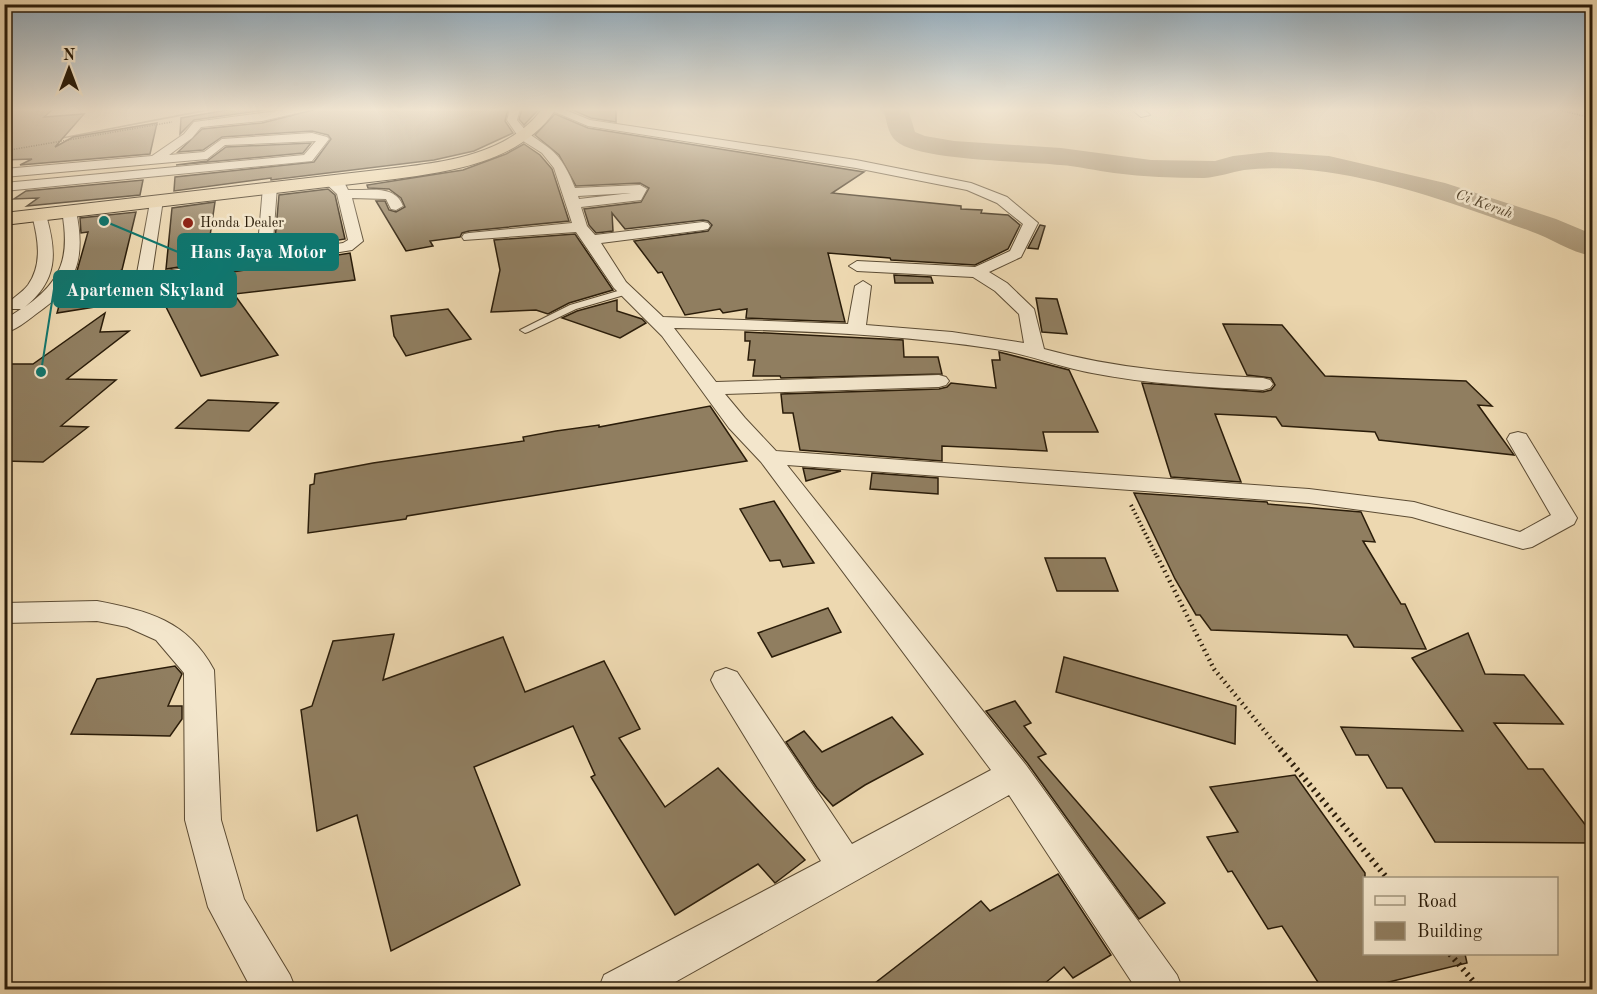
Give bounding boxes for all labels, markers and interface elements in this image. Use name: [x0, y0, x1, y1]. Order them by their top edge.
north arrow: [39, 39, 99, 99]
text: N: [63, 48, 76, 64]
water label: Ci Keruh: [1453, 188, 1515, 222]
marker: Honda Dealer: [181, 216, 195, 230]
place label: Honda Dealer: [200, 216, 284, 230]
callout: Hans Jaya Motor: [178, 234, 338, 270]
text: Hans Jaya Motor: [190, 244, 326, 262]
callout: Apartemen Skyland: [54, 271, 236, 307]
text: Apartemen Skyland: [66, 282, 224, 300]
legend: [1363, 877, 1558, 955]
text: Road: [1417, 893, 1457, 911]
text: Building: [1417, 923, 1483, 941]

